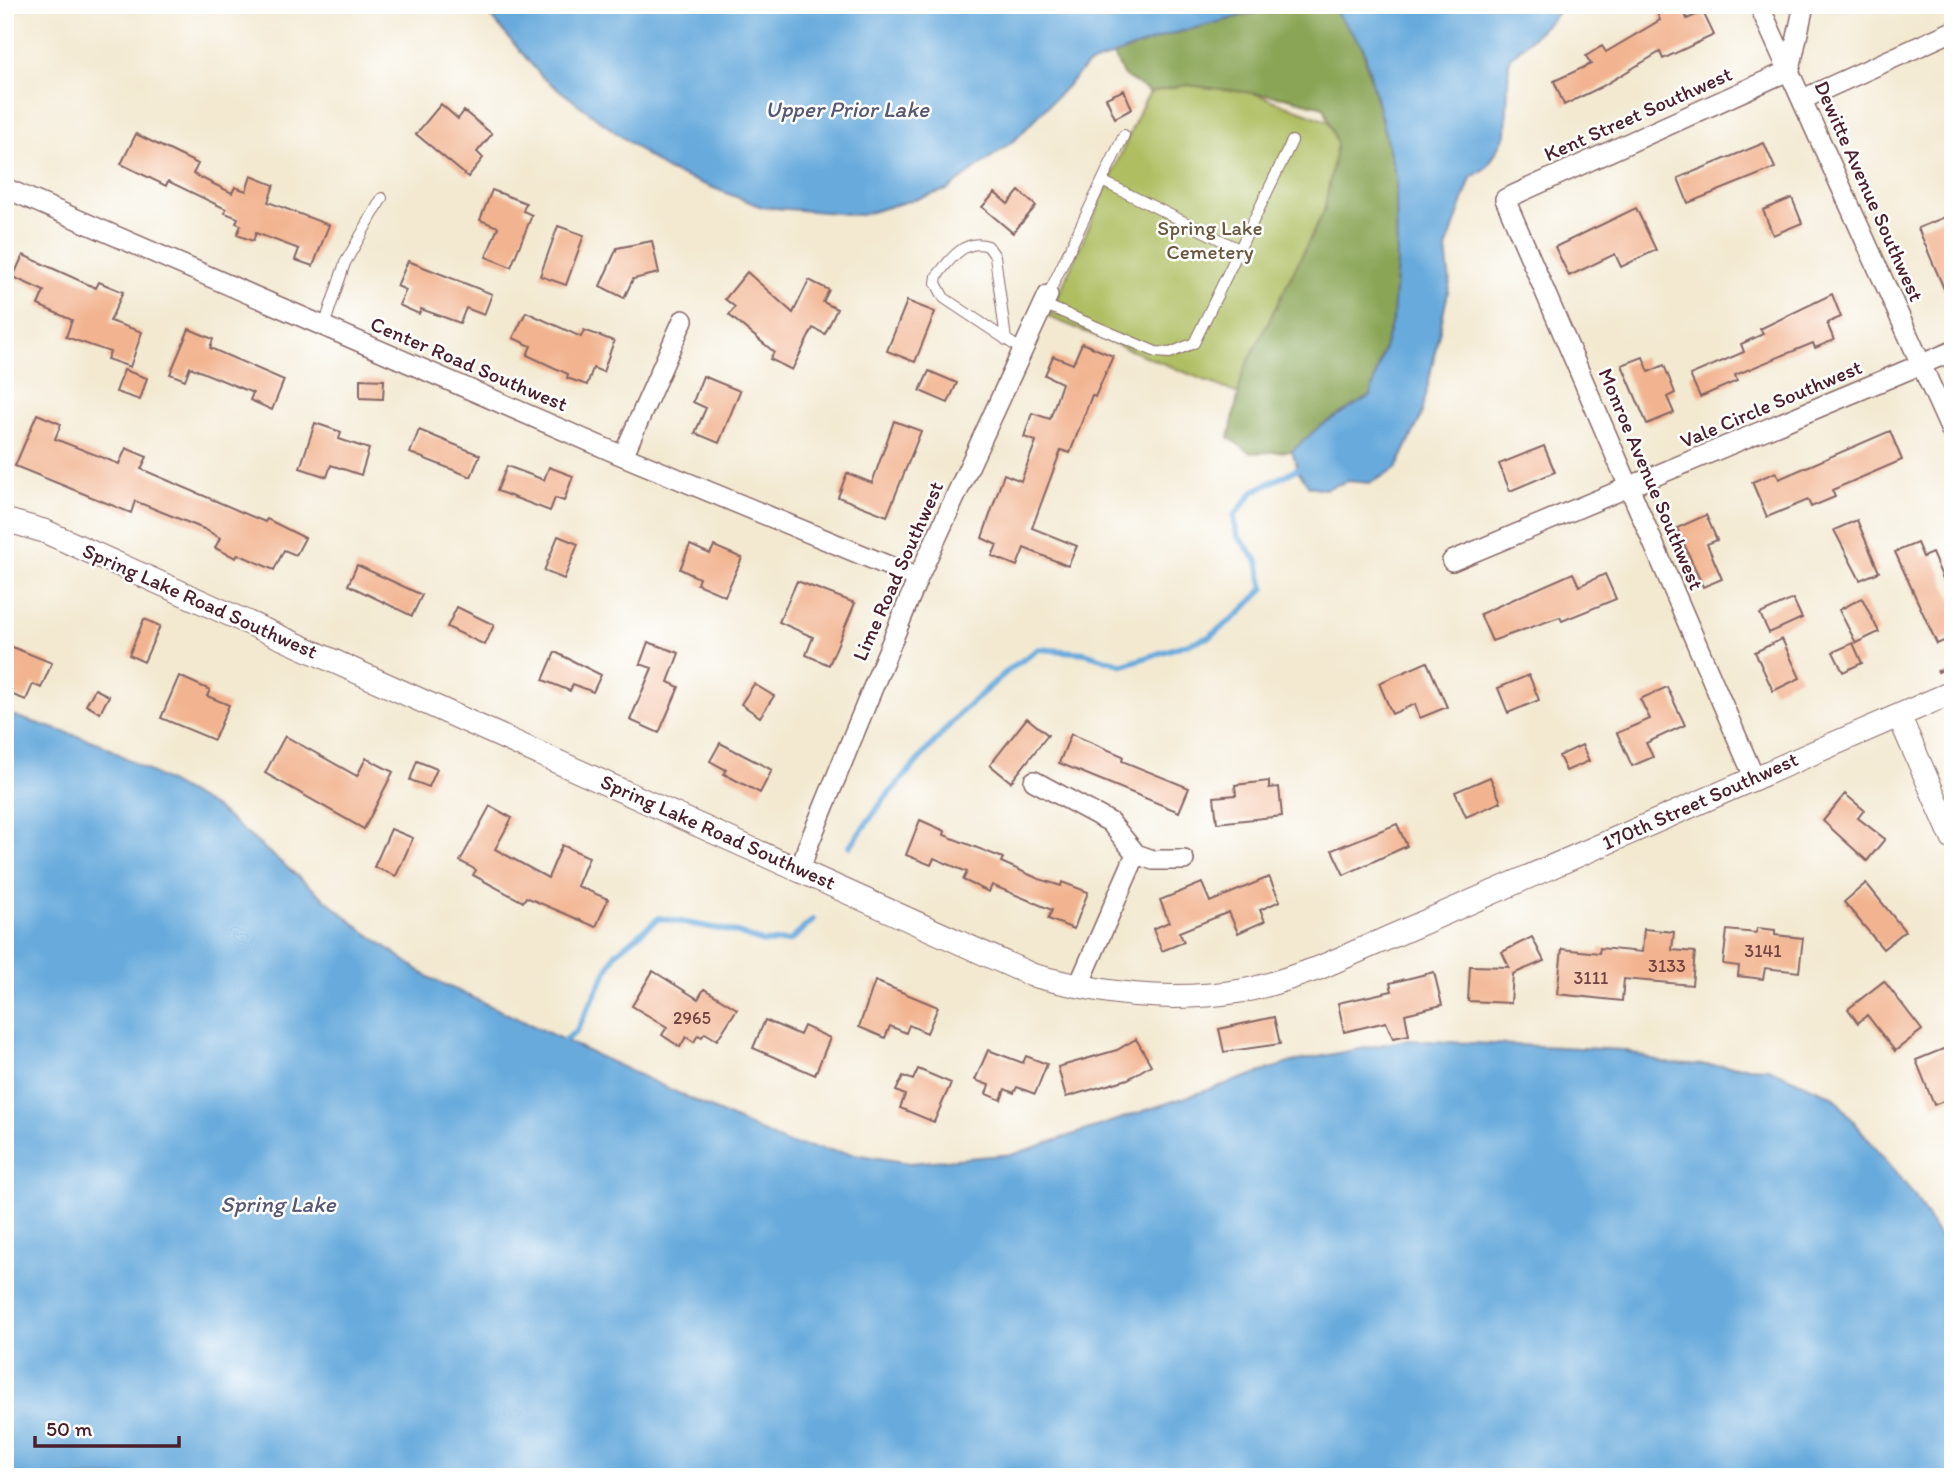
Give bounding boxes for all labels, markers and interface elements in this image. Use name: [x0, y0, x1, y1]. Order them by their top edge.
street label: Kent Street Southwest: [1540, 61, 1736, 166]
street label: Dewitte Avenue Southwest: [1809, 77, 1930, 305]
water label: Upper Prior Lake: [765, 95, 930, 123]
park label: Spring Lake Cemetery: [1157, 215, 1263, 264]
street label: Center Road Southwest: [367, 311, 572, 416]
street label: Vale Circle Southwest: [1676, 354, 1866, 453]
street label: Monroe Avenue Southwest: [1593, 364, 1710, 593]
street label: Lime Road Southwest: [847, 477, 948, 664]
street label: Spring Lake Road Southwest: [79, 537, 322, 664]
street label: 170th Street Southwest: [1598, 746, 1802, 855]
street label: Spring Lake Road Southwest: [597, 768, 840, 895]
house number: 3141: [1744, 940, 1782, 962]
house number: 3133: [1648, 955, 1686, 977]
house number: 3111: [1574, 967, 1608, 989]
house number: 2965: [673, 1007, 711, 1029]
water label: Spring Lake: [220, 1190, 337, 1218]
scale bar: [35, 1405, 178, 1449]
text: 50 m: [46, 1416, 93, 1441]

